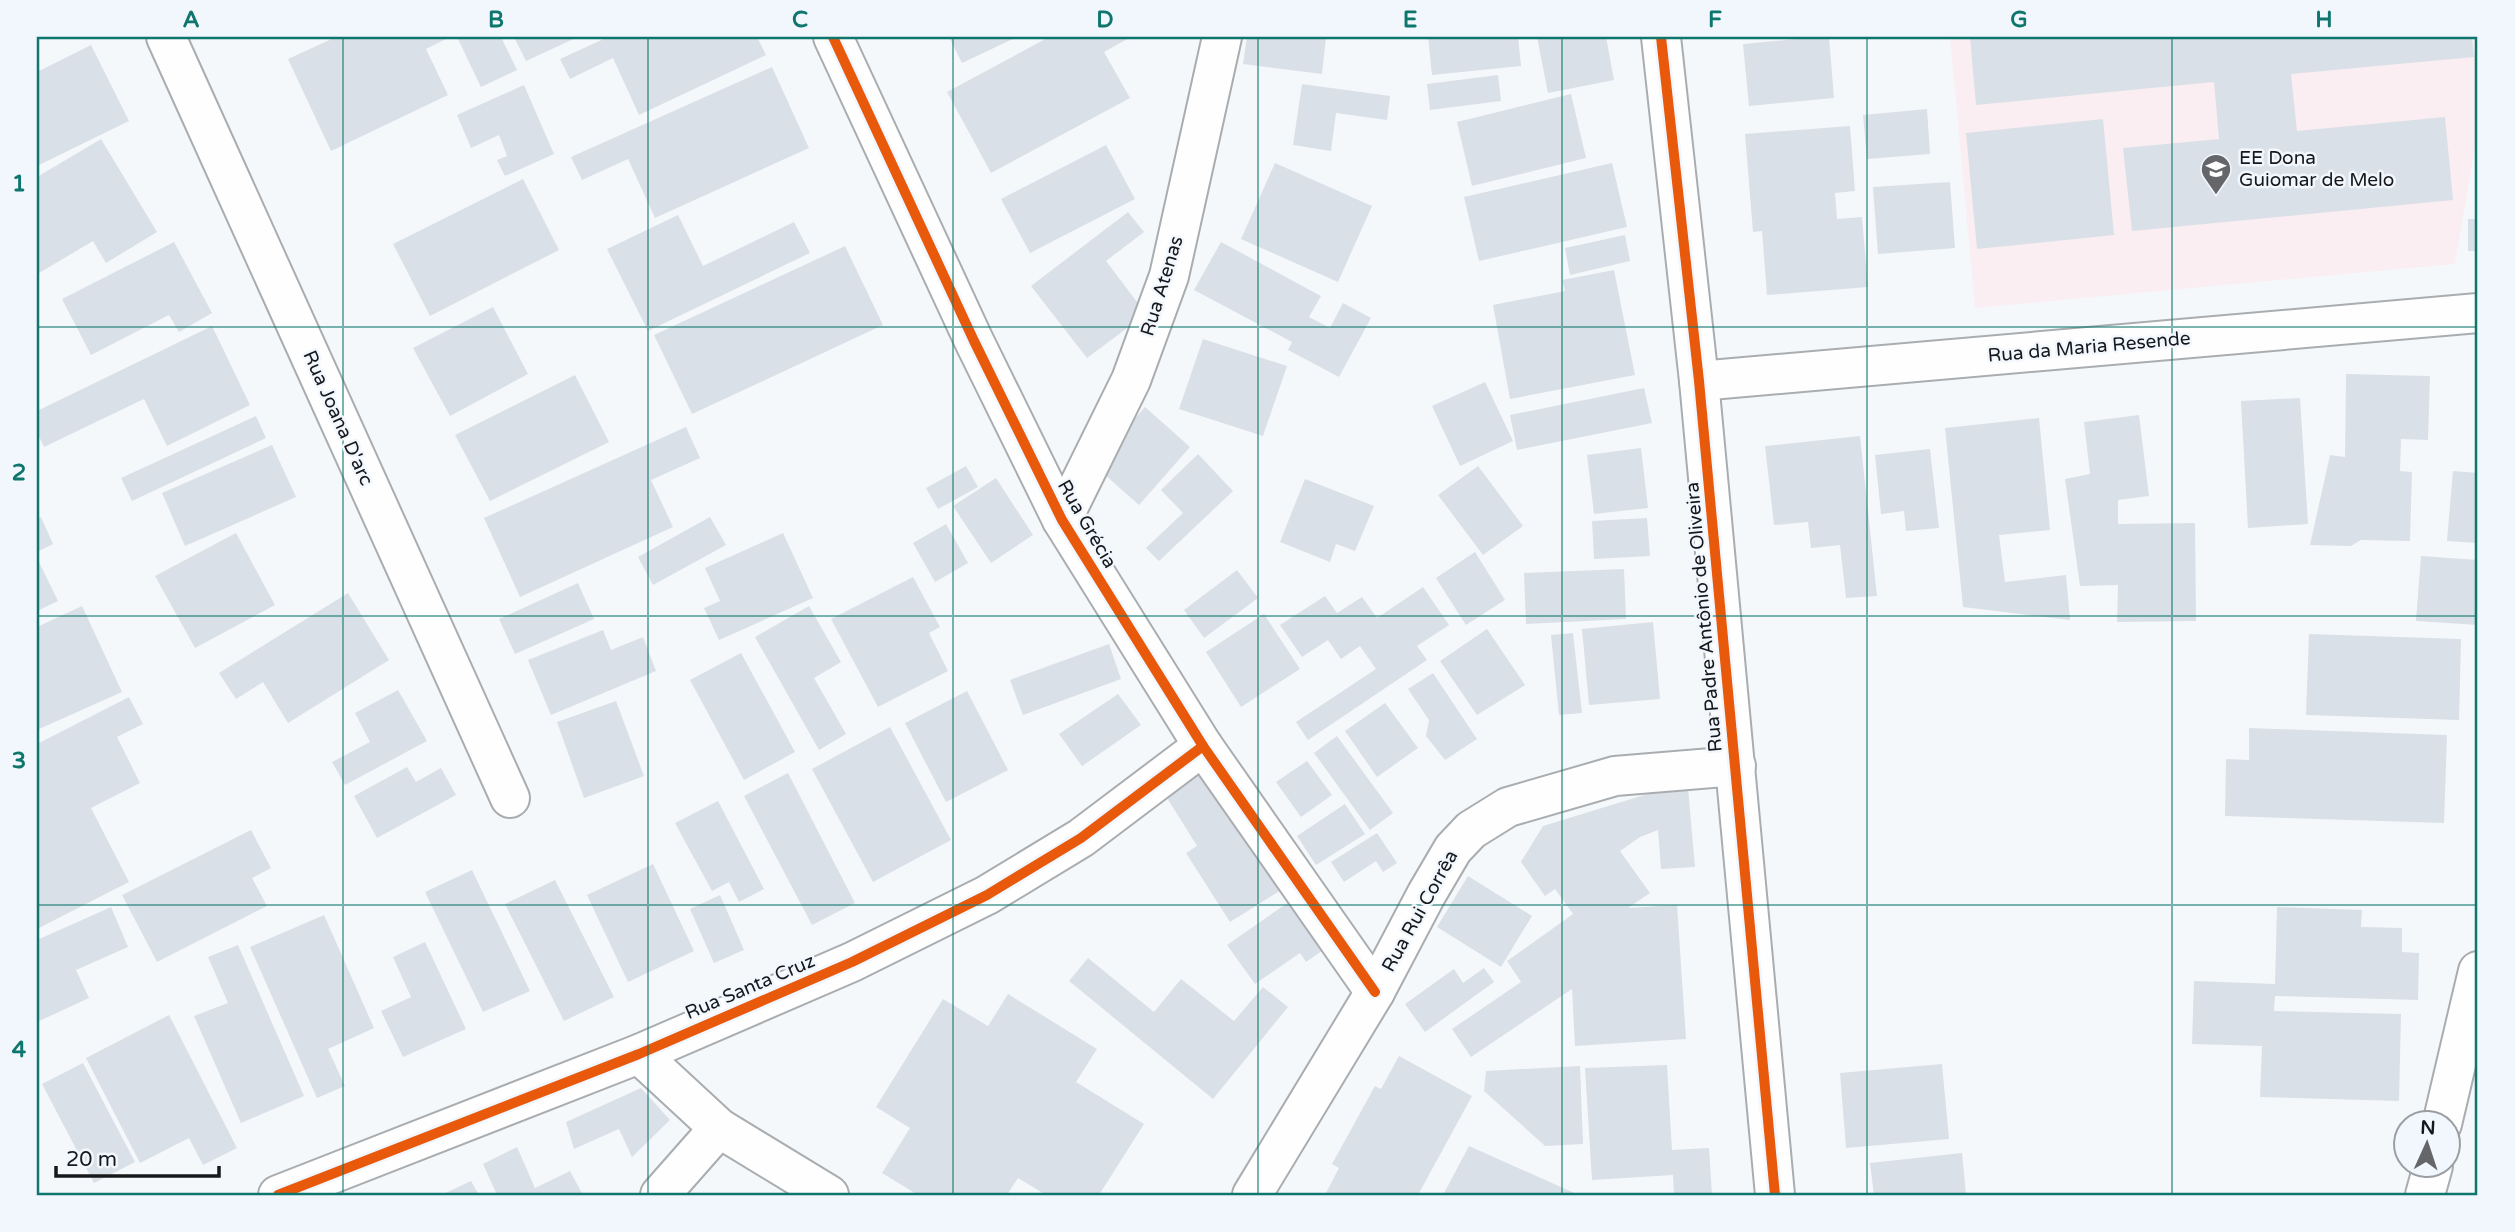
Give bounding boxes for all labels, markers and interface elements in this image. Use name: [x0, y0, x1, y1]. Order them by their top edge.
text: A: [182, 6, 200, 34]
text: B: [488, 6, 504, 34]
text: C: [792, 6, 808, 34]
text: D: [1096, 6, 1114, 34]
text: E: [1403, 6, 1417, 34]
text: F: [1708, 6, 1722, 34]
text: G: [2010, 6, 2028, 34]
text: H: [2315, 6, 2333, 34]
place label: EE Dona Guiomar de Melo: [2239, 147, 2394, 191]
school or university icon: EE Dona Guiomar de Melo: [2199, 152, 2233, 196]
text: 1: [12, 170, 26, 198]
street label: Rua Atenas: [1136, 233, 1188, 339]
street label: Rua da Maria Resende: [1987, 327, 2191, 367]
street label: Rua Joana D'arc: [298, 347, 378, 489]
text: 2: [12, 459, 26, 487]
street label: Rua Grécia: [1053, 476, 1121, 572]
street label: Rua Padre Antônio de Oliveira: [1681, 481, 1727, 753]
text: 3: [12, 747, 26, 775]
street label: Rua Rui Corrêa: [1377, 846, 1463, 976]
street label: Rua Santa Cruz: [682, 950, 818, 1024]
text: 4: [12, 1036, 27, 1064]
north arrow: [2392, 1110, 2462, 1180]
text: N: [2420, 1117, 2436, 1139]
scale bar: [56, 1134, 219, 1178]
text: 20 m: [66, 1147, 117, 1172]

